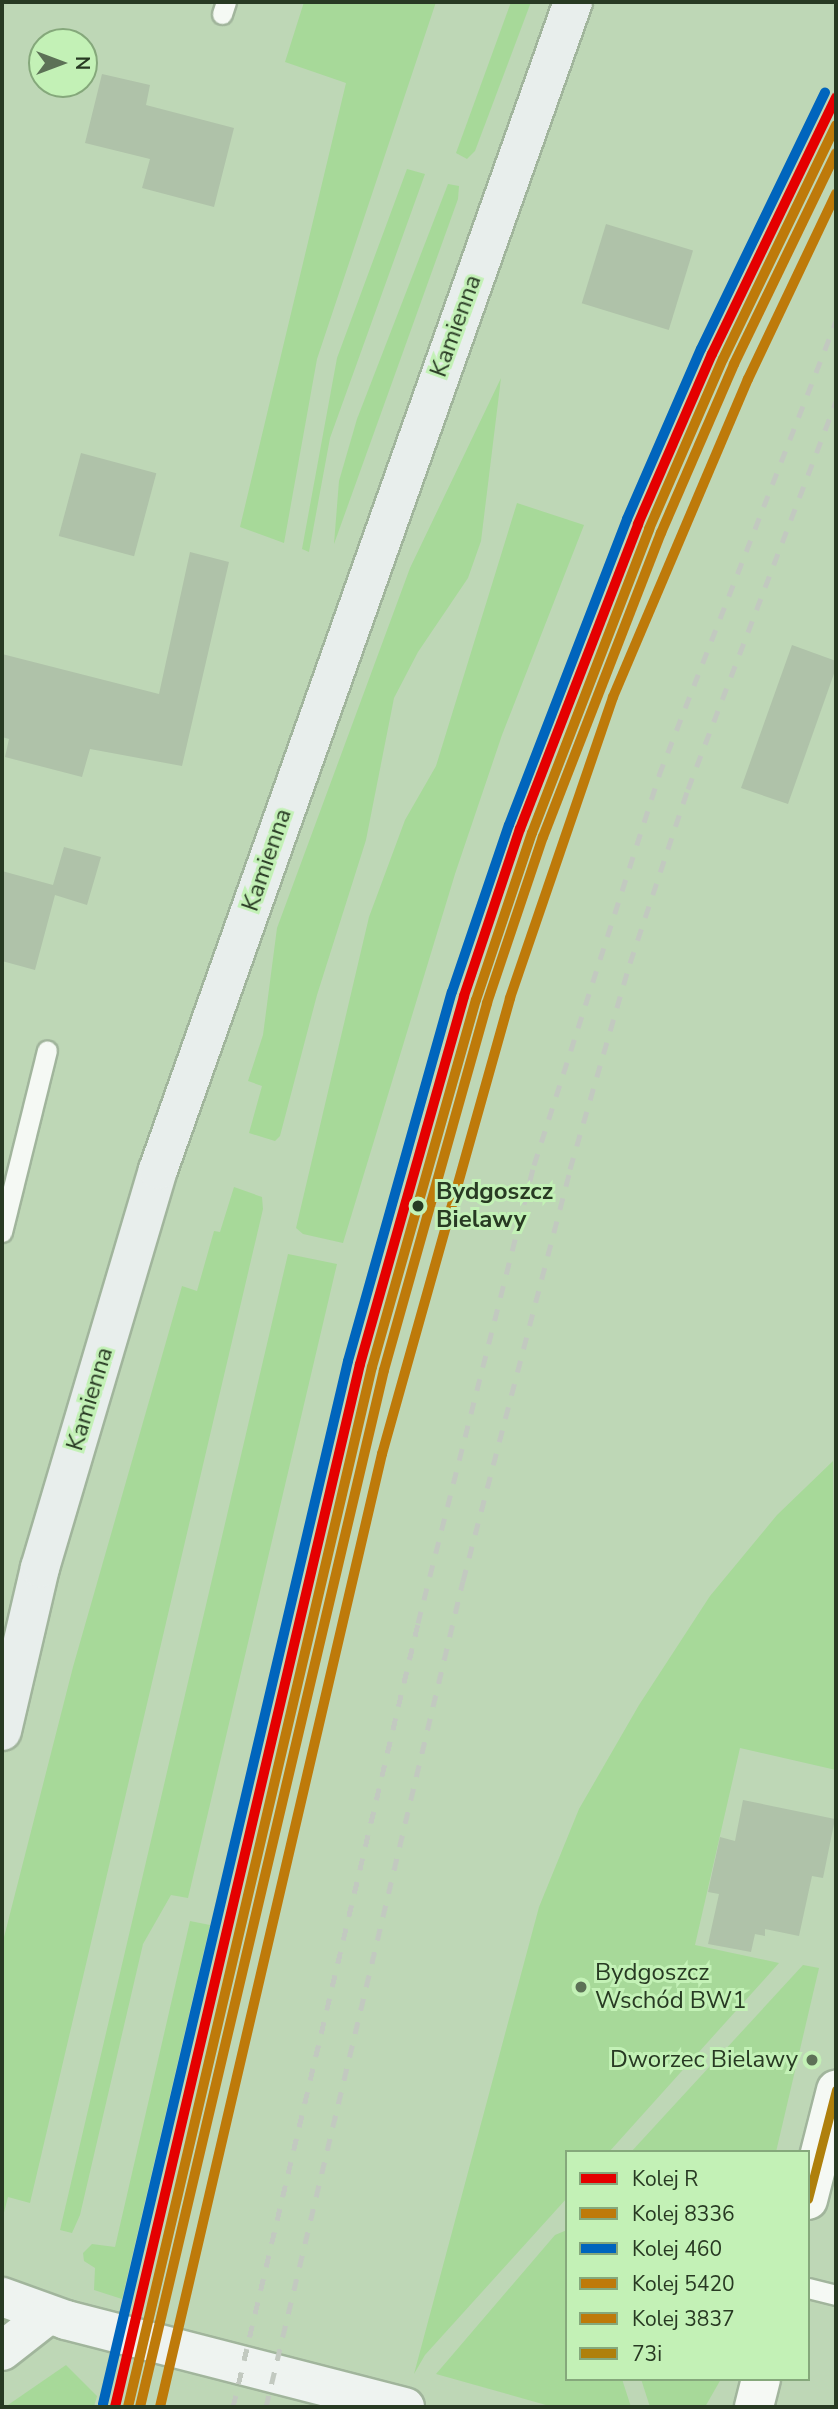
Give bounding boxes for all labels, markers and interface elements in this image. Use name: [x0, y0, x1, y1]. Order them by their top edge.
north arrow: [28, 28, 98, 98]
text: N: [69, 56, 95, 70]
street label: Kamienna: [424, 271, 488, 381]
street label: Kamienna: [236, 805, 298, 915]
place label: Bydgoszcz Bielawy: [436, 1178, 553, 1234]
marker: Bydgoszcz Bielawy: [407, 1195, 429, 1217]
street label: Kamienna: [61, 1344, 119, 1454]
place label: Bydgoszcz Wschód BW1: [595, 1959, 747, 2015]
marker: Bydgoszcz Wschód BW1: [573, 1979, 589, 1995]
place label: Dworzec Bielawy: [610, 2046, 798, 2074]
marker: Dworzec Bielawy: [804, 2052, 820, 2068]
legend: [565, 2150, 810, 2381]
text: Kolej R: [632, 2165, 698, 2193]
text: Kolej 8336: [632, 2200, 735, 2228]
text: Kolej 460: [632, 2235, 722, 2263]
text: Kolej 5420: [632, 2270, 735, 2298]
text: Kolej 3837: [632, 2305, 735, 2333]
text: 73i: [632, 2340, 662, 2368]

